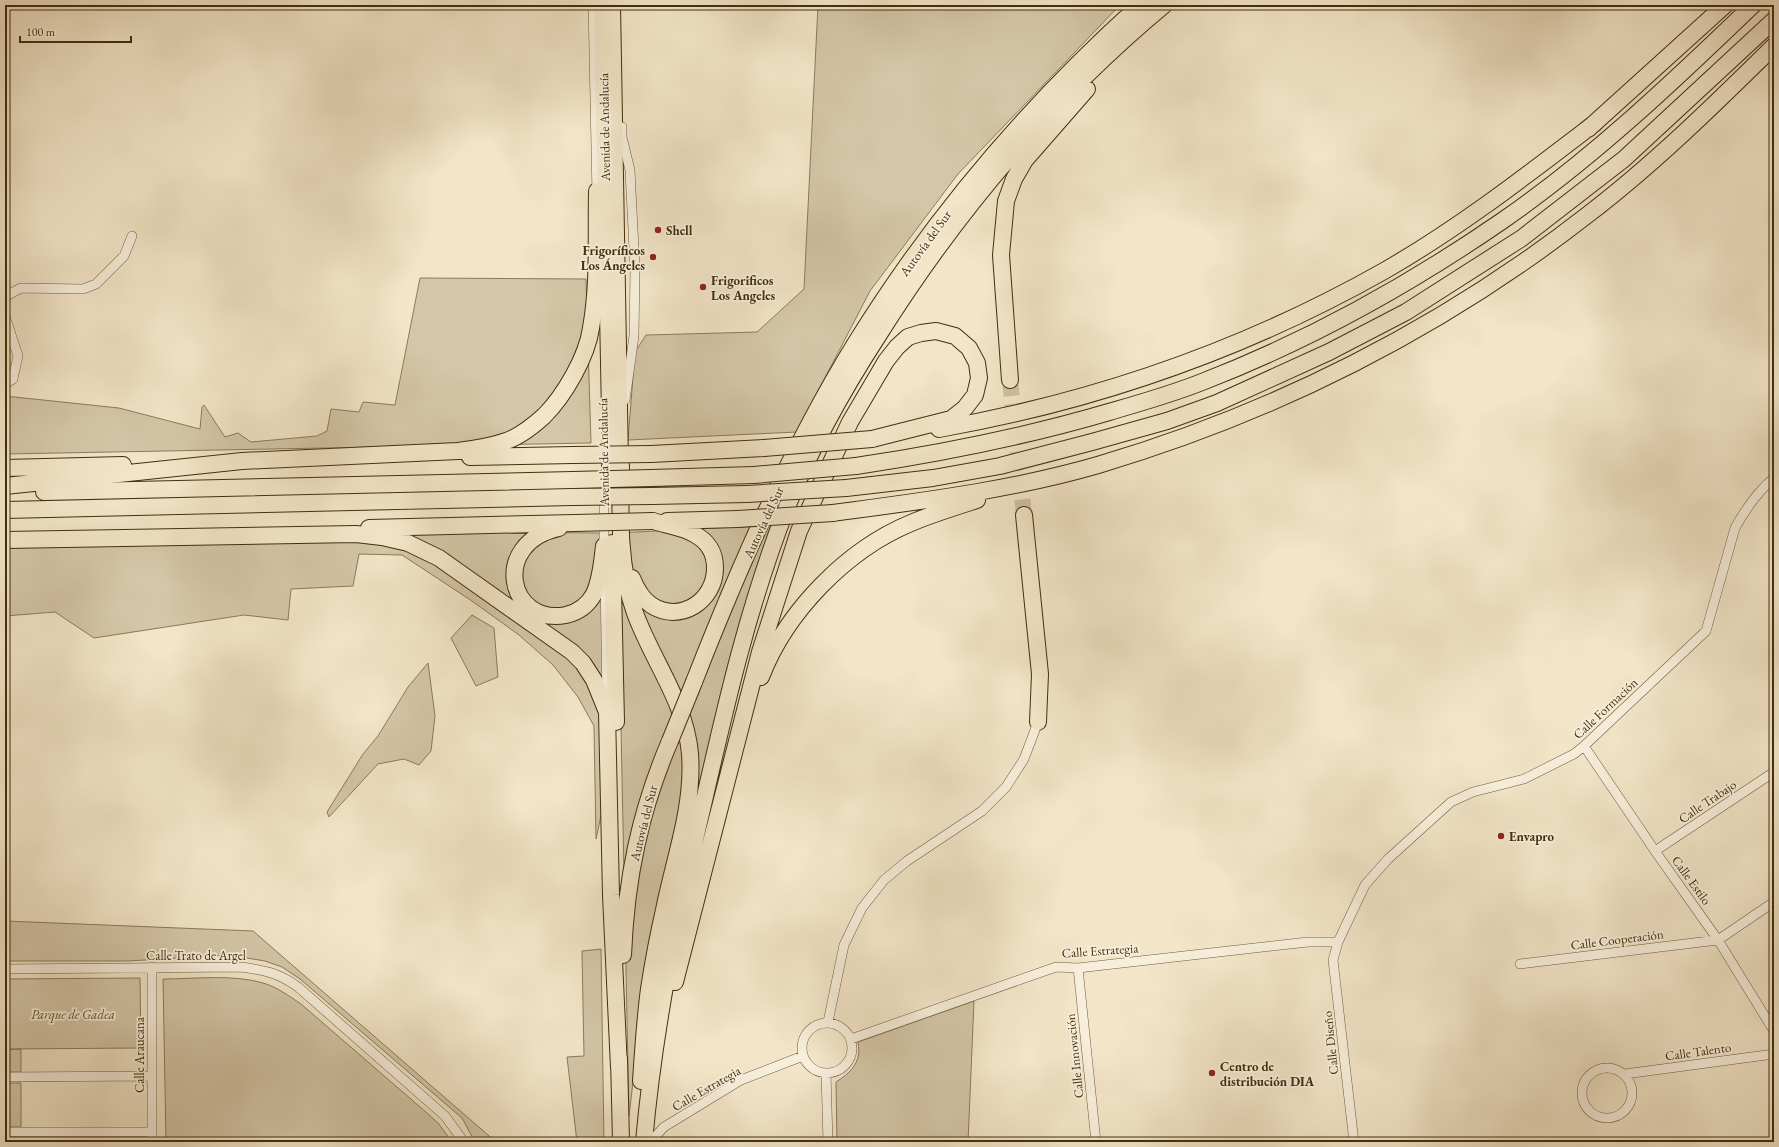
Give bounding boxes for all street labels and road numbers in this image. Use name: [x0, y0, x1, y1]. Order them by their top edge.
street label: Avenida de Andalucía: [595, 72, 614, 182]
street label: Autovía del Sur: [895, 206, 955, 280]
street label: Avenida de Andalucía: [594, 397, 613, 507]
street label: Autovía del Sur: [739, 483, 788, 562]
street label: Calle Formación: [1569, 674, 1641, 743]
street label: Calle Trabajo: [1675, 776, 1739, 827]
street label: Autovía del Sur: [626, 783, 661, 864]
street label: Calle Estilo: [1668, 852, 1715, 908]
street label: Calle Cooperación: [1570, 925, 1665, 954]
street label: Calle Estrategia: [1061, 939, 1140, 962]
street label: Calle Trato de Argel: [146, 947, 246, 964]
street label: Calle Diseño: [1319, 1010, 1342, 1076]
street label: Calle Innovación: [1062, 1013, 1087, 1099]
street label: Calle Araucana: [131, 1016, 148, 1093]
street label: Calle Talento: [1664, 1038, 1732, 1065]
street label: Calle Estrategia: [669, 1062, 744, 1115]

